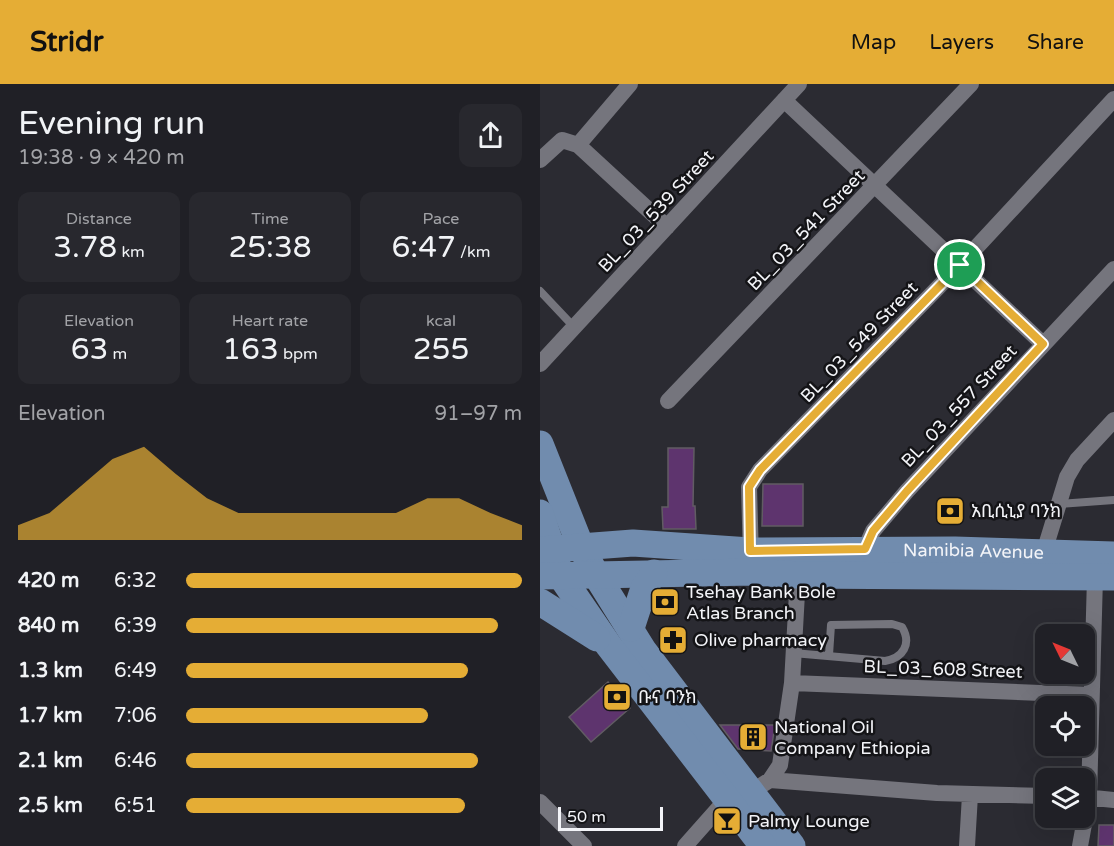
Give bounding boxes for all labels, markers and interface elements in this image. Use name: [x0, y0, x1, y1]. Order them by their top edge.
text: Stridr: [30, 25, 103, 59]
text: Map: [851, 30, 896, 55]
text: Layers: [929, 30, 994, 55]
text: Share: [1027, 30, 1084, 55]
text: Evening run: [18, 104, 205, 143]
button: share: [459, 104, 522, 167]
street label: BL_03_539 Street: [594, 145, 718, 277]
text: 19:38 · 9 × 420 m: [18, 146, 185, 170]
street label: BL_03_541 Street: [743, 165, 869, 295]
text: Distance: [66, 209, 132, 229]
text: Time: [251, 209, 289, 229]
text: Pace: [423, 209, 459, 229]
text: 3.78: [53, 229, 117, 266]
text: 25:38: [228, 229, 312, 266]
text: 6:47: [392, 229, 456, 266]
pin: [934, 239, 985, 290]
text: km: [117, 242, 145, 262]
text: /km: [456, 242, 490, 262]
icon: arrive: [943, 248, 976, 281]
street label: BL_03_549 Street: [796, 277, 922, 407]
text: Elevation: [64, 311, 134, 331]
text: Heart rate: [232, 311, 308, 331]
text: kcal: [426, 311, 456, 331]
text: 63: [71, 331, 108, 368]
text: 163: [222, 331, 279, 368]
text: 255: [413, 331, 469, 368]
street label: BL_03_557 Street: [897, 340, 1021, 472]
text: m: [108, 344, 127, 364]
text: bpm: [279, 344, 318, 364]
text: Elevation: [18, 402, 105, 426]
text: 91–97 m: [435, 402, 522, 426]
bank icon: አቢሲኒያ ባንክ: [934, 495, 966, 527]
place label: አቢሲኒያ ባንክ: [971, 500, 1061, 522]
street label: Namibia Avenue: [903, 539, 1044, 564]
text: 420 m: [18, 569, 79, 593]
text: 6:32: [114, 569, 157, 593]
place label: Tsehay Bank Bole Atlas Branch: [686, 581, 836, 624]
bank icon: Tsehay Bank Bole Atlas Branch: [649, 586, 681, 618]
text: 840 m: [18, 614, 79, 638]
text: 6:39: [114, 614, 157, 638]
pharmacy icon: Olive pharmacy: [657, 624, 689, 656]
north arrow: [1035, 624, 1095, 684]
map controls: [1035, 624, 1095, 828]
place label: Olive pharmacy: [694, 629, 827, 651]
street label: BL_03_608 Street: [863, 655, 1023, 683]
text: 1.3 km: [18, 659, 83, 683]
text: 6:49: [114, 659, 157, 683]
bank icon: ቡና ባንክ: [601, 681, 633, 713]
place label: ቡና ባንክ: [638, 686, 697, 708]
button: locate: [1035, 696, 1095, 756]
text: 1.7 km: [18, 704, 83, 728]
text: 7:06: [114, 704, 157, 728]
place label: National Oil Company Ethiopia: [774, 716, 931, 759]
building icon: National Oil Company Ethiopia: [737, 721, 769, 753]
text: 2.1 km: [18, 749, 83, 773]
text: 6:46: [114, 749, 157, 773]
button: layers: [1035, 768, 1095, 828]
text: 2.5 km: [18, 794, 83, 818]
text: 6:51: [114, 794, 157, 818]
scale bar: [558, 804, 663, 832]
bar icon: Palmy Lounge: [711, 805, 743, 837]
text: 50 m: [567, 807, 606, 827]
place label: Palmy Lounge: [748, 810, 870, 832]

